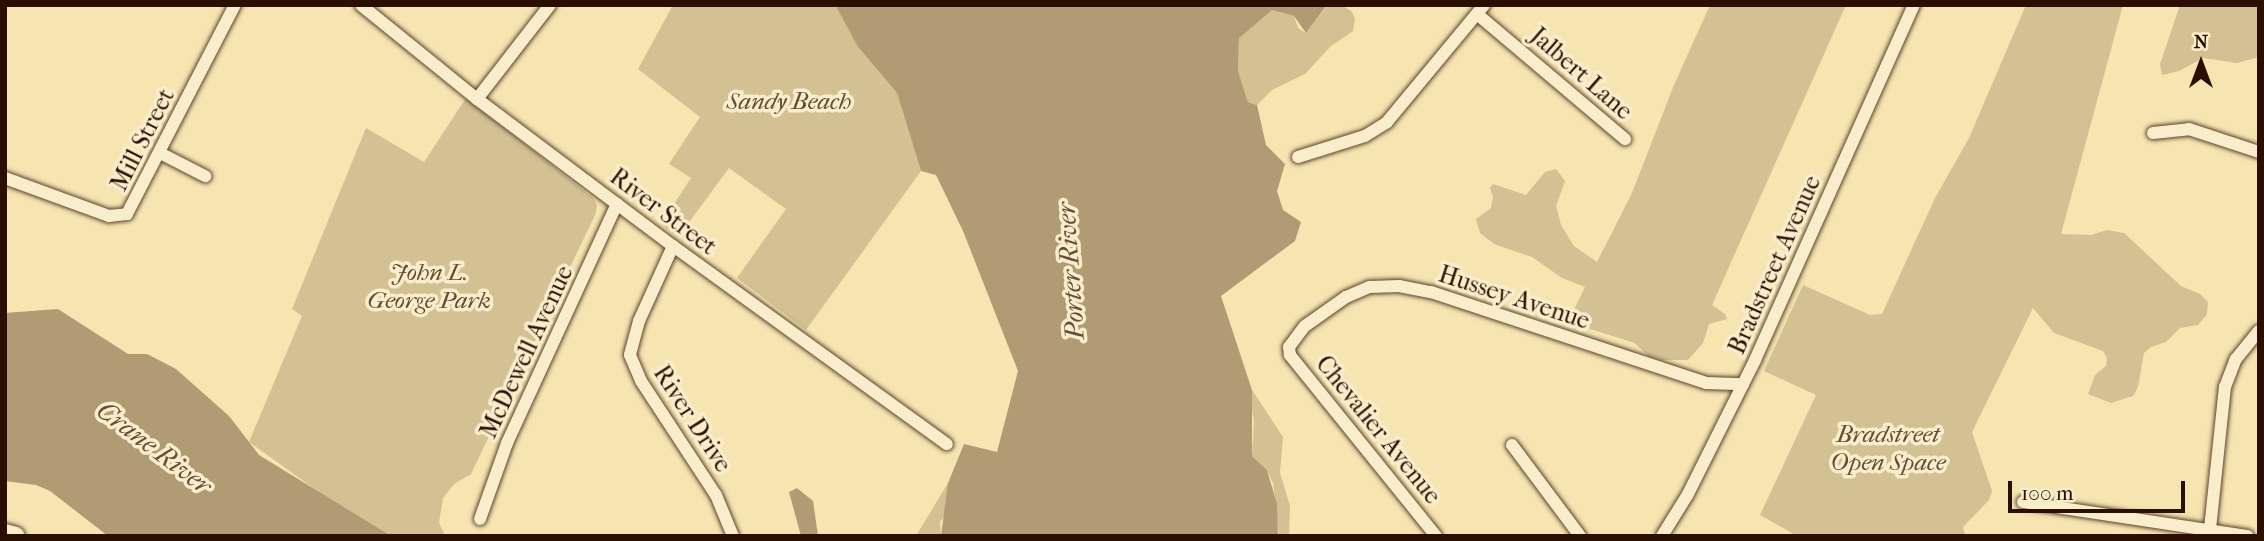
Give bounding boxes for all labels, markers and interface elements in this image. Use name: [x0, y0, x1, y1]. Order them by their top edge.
street label: Jalbert Lane: [1524, 22, 1638, 126]
north arrow: [2166, 28, 2236, 98]
text: N: [2194, 31, 2208, 53]
street label: Mill Street: [105, 84, 181, 196]
park label: Sandy Beach: [727, 88, 851, 116]
street label: River Street: [604, 163, 722, 261]
street label: Bradstreet Avenue: [1723, 171, 1827, 359]
water label: Porter River: [1051, 201, 1091, 341]
park label: John L. George Park: [367, 259, 491, 315]
street label: Hussey Avenue: [1435, 260, 1593, 336]
street label: McDewell Avenue: [474, 261, 580, 443]
street label: Chevalier Avenue: [1309, 350, 1447, 510]
street label: River Drive: [647, 360, 737, 478]
water label: Crane River: [91, 395, 217, 501]
park label: Bradstreet Open Space: [1830, 421, 1946, 477]
scale bar: [2012, 468, 2189, 512]
text: 100 m: [2021, 481, 2074, 505]

